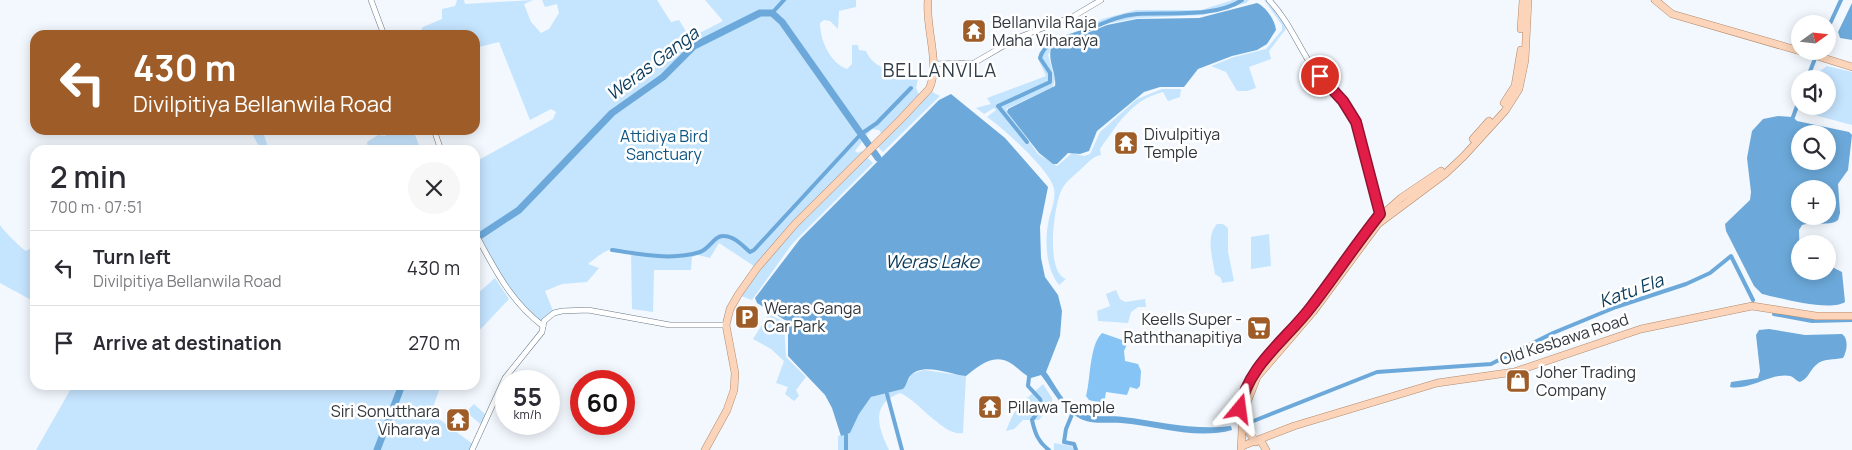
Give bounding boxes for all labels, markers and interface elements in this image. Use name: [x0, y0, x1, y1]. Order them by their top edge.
place label: Bellanvila Raja Maha Viharaya: [992, 11, 1098, 51]
north arrow: [1791, 15, 1836, 60]
map controls: [1791, 15, 1836, 280]
temple icon: Bellanvila Raja Maha Viharaya: [961, 18, 987, 44]
water label: Weras Ganga: [601, 20, 704, 106]
text: 430 m: [133, 44, 236, 92]
icon: left: [50, 50, 115, 115]
pin: [1299, 55, 1341, 97]
district label: BELLANVILA: [883, 57, 997, 83]
icon: arrive: [1306, 62, 1334, 90]
button: sound: [1791, 70, 1836, 115]
text: Divilpitiya Bellanwila Road: [133, 89, 392, 119]
place label: Divulpitiya Temple: [1144, 123, 1220, 163]
park label: Attidiya Bird Sanctuary: [620, 125, 708, 165]
button: search: [1791, 125, 1836, 170]
temple icon: Divulpitiya Temple: [1113, 130, 1139, 156]
text: 2 min: [50, 156, 126, 197]
button: close: [408, 162, 460, 214]
button: +: [1791, 180, 1836, 225]
text: 700 m · 07:51: [50, 196, 142, 218]
button: −: [1791, 235, 1836, 280]
text: Turn left: [93, 244, 171, 270]
water label: Weras Lake: [885, 249, 980, 273]
icon: left: [50, 254, 78, 282]
text: 430 m: [407, 255, 460, 281]
water label: Katu Ela: [1596, 267, 1667, 313]
text: Divilpitiya Bellanwila Road: [93, 270, 281, 292]
place label: Weras Ganga Car Park: [764, 297, 861, 337]
parking icon: Weras Ganga Car Park: [734, 304, 760, 330]
place label: Keells Super - Raththanapitiya: [1124, 308, 1242, 348]
street label: Old Kesbawa Road: [1497, 308, 1631, 370]
supermarket icon: Keells Super - Raththanapitiya: [1246, 315, 1272, 341]
icon: arrive: [50, 329, 78, 357]
text: Arrive at destination: [93, 330, 282, 356]
text: 270 m: [408, 330, 460, 356]
place label: Joher Trading Company: [1536, 361, 1636, 401]
shop icon: Joher Trading Company: [1505, 368, 1531, 394]
speed limit sign: 60: [570, 370, 635, 435]
text: 55: [513, 379, 542, 414]
position arrow: [1213, 382, 1265, 434]
temple icon: Pillawa Temple: [977, 394, 1003, 420]
place label: Pillawa Temple: [1008, 396, 1115, 418]
place label: Siri Sonutthara Viharaya: [331, 400, 440, 440]
text: km/h: [514, 406, 541, 423]
temple icon: Siri Sonutthara Viharaya: [445, 407, 471, 433]

